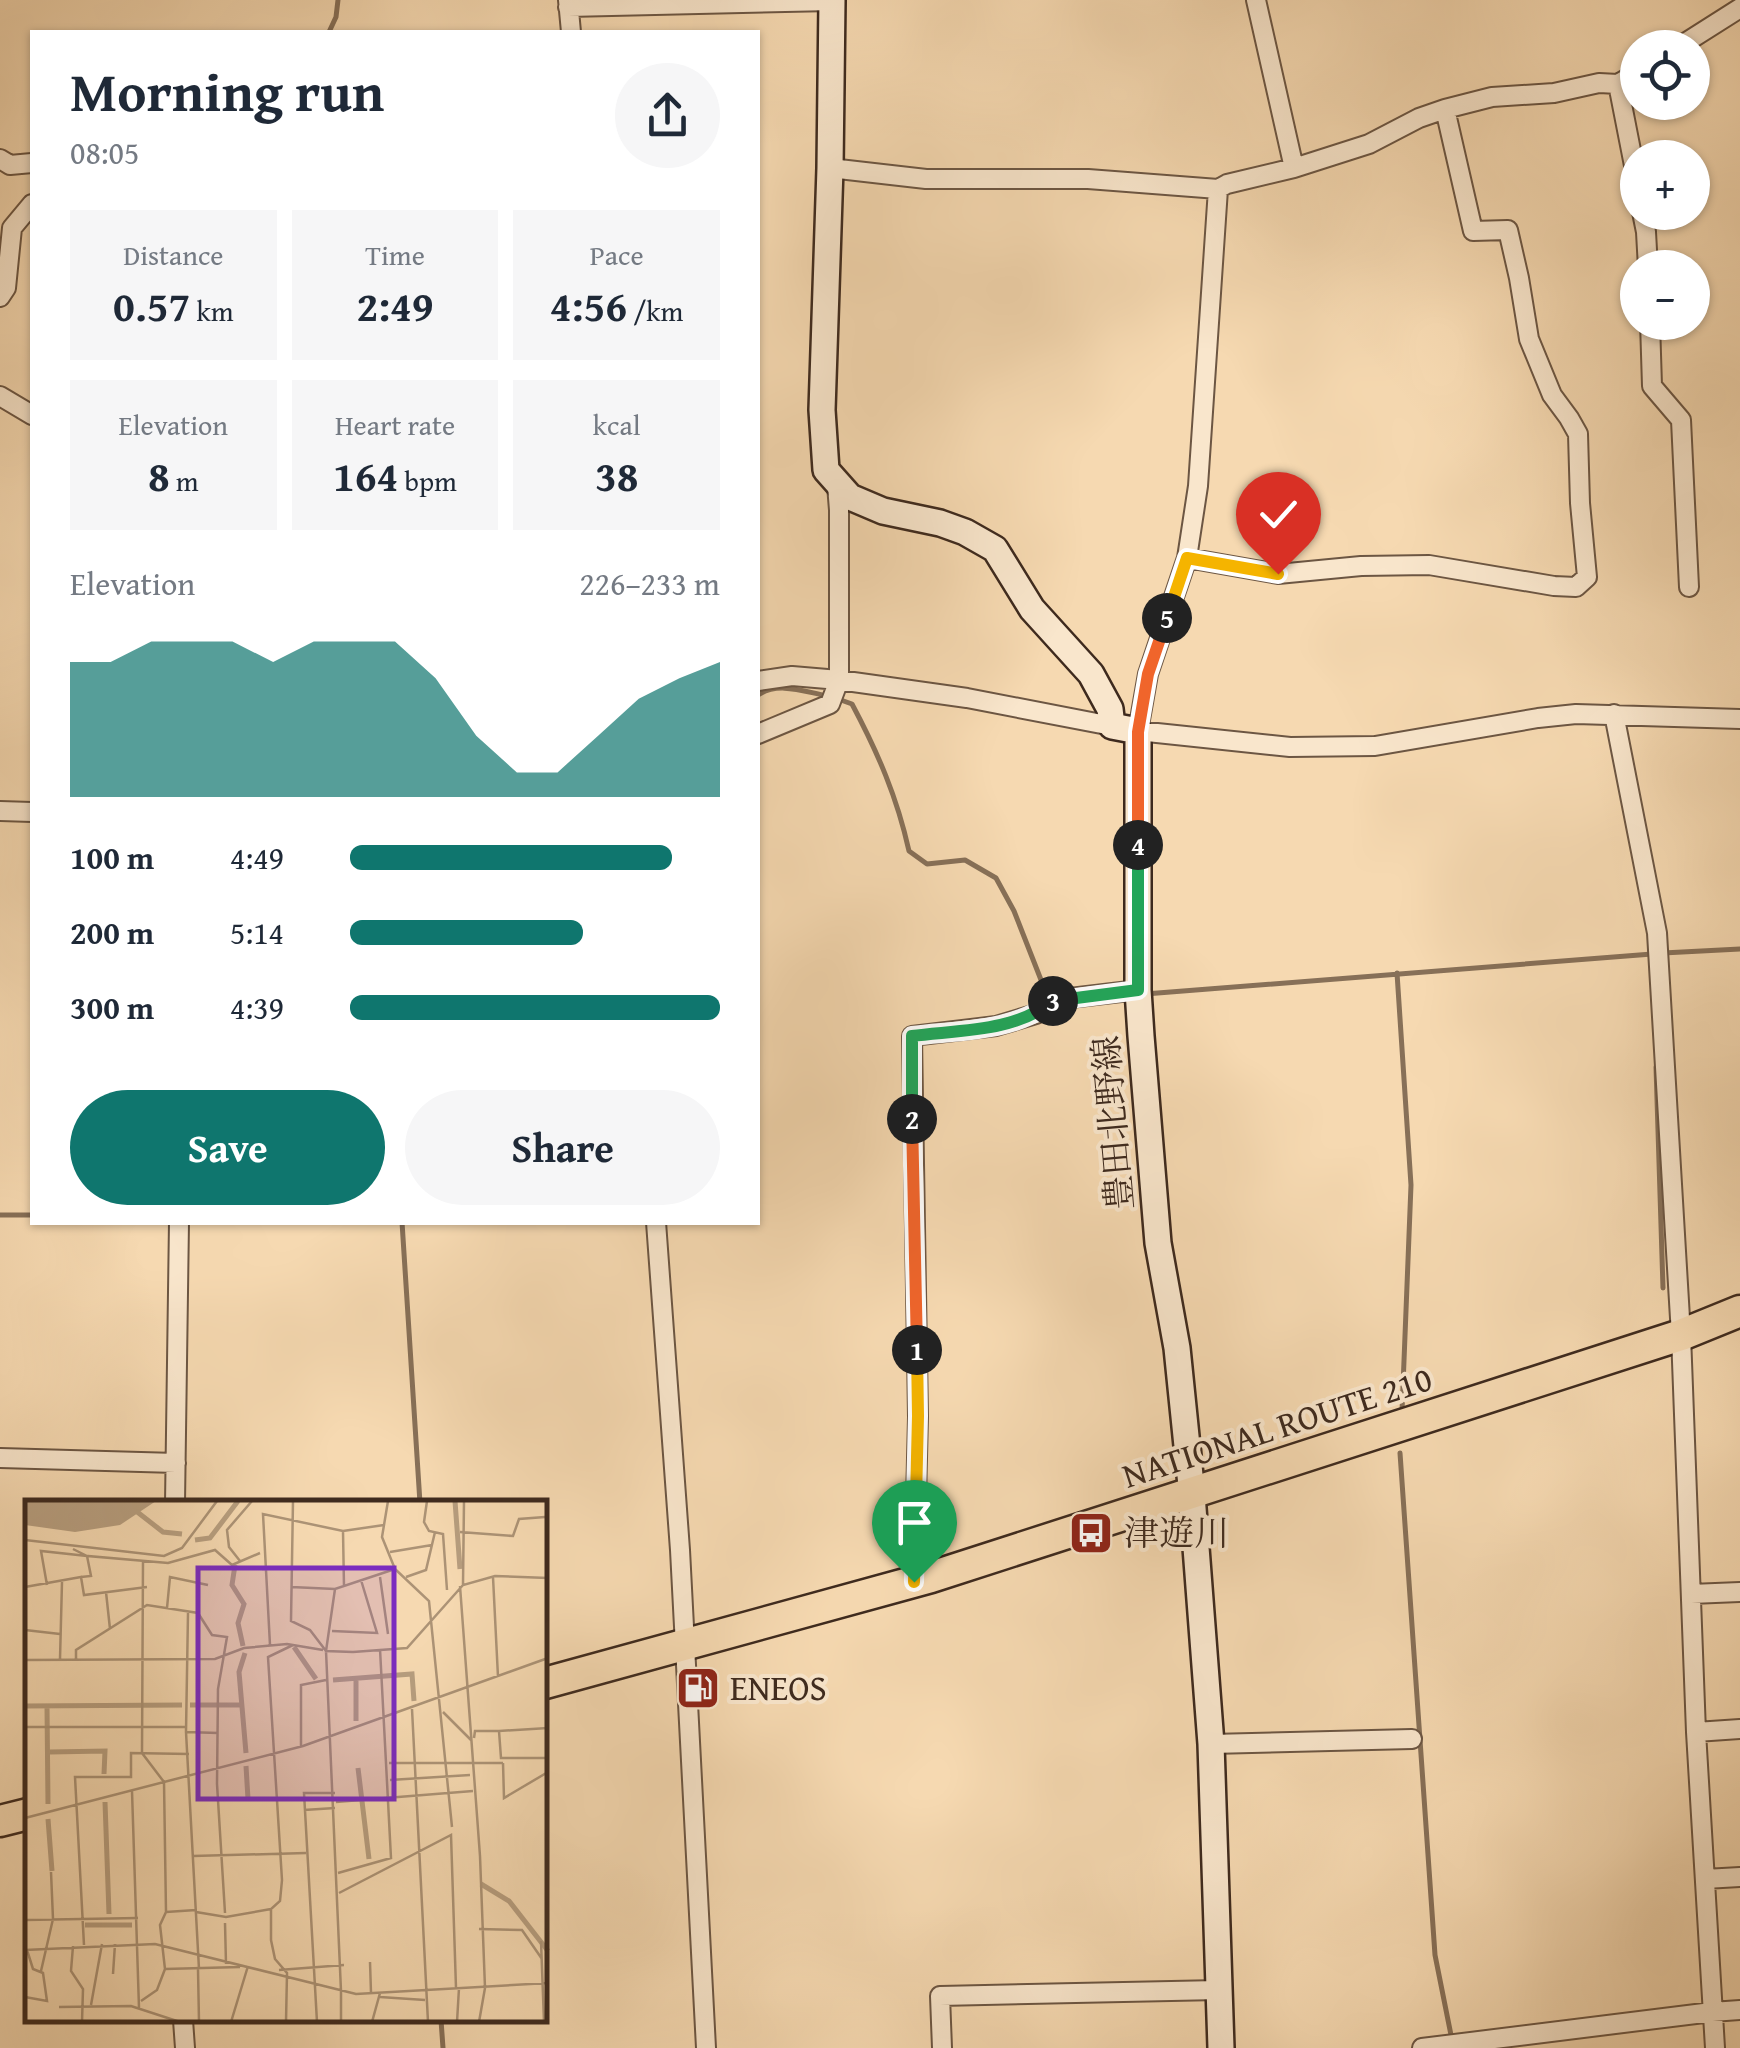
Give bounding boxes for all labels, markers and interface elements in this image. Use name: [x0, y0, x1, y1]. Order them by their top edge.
map controls: [1620, 30, 1710, 340]
button: locate: [1620, 30, 1710, 120]
text: Morning run: [70, 51, 384, 131]
button: share: [615, 63, 720, 168]
text: 08:05: [70, 129, 139, 176]
button: +: [1620, 140, 1710, 230]
text: Distance: [123, 234, 224, 275]
text: Time: [365, 234, 425, 275]
text: Pace: [590, 234, 644, 275]
button: −: [1620, 250, 1710, 340]
text: 0.57: [113, 275, 190, 336]
text: 2:49: [356, 275, 434, 336]
text: 4:56: [550, 275, 627, 336]
text: km: [190, 290, 234, 331]
text: /km: [627, 290, 683, 331]
text: Elevation: [119, 404, 228, 445]
text: Heart rate: [335, 404, 455, 445]
text: kcal: [593, 404, 641, 445]
text: 8: [148, 445, 170, 506]
text: 164: [333, 445, 398, 506]
text: 38: [595, 445, 638, 506]
text: m: [170, 460, 199, 501]
text: bpm: [398, 460, 457, 501]
pin: [1236, 472, 1321, 575]
icon: check: [1251, 487, 1306, 542]
text: Elevation: [70, 560, 195, 607]
text: 226–233 m: [579, 560, 720, 607]
pin: 5: [1142, 593, 1192, 643]
text: 5: [1160, 597, 1174, 638]
pin: 4: [1113, 820, 1163, 870]
text: 4: [1131, 824, 1145, 865]
text: 100 m: [70, 834, 154, 881]
text: 4:49: [230, 834, 284, 881]
text: 200 m: [70, 909, 154, 956]
text: 5:14: [230, 909, 284, 956]
pin: 3: [1028, 976, 1078, 1026]
text: 3: [1046, 980, 1060, 1021]
text: 300 m: [70, 984, 154, 1031]
text: 4:39: [230, 984, 284, 1031]
street label: 豊田北野線: [1079, 1034, 1146, 1212]
button: Save: [70, 1090, 385, 1205]
button: Share: [405, 1090, 720, 1205]
pin: 2: [887, 1094, 937, 1144]
text: 2: [905, 1098, 919, 1139]
pin: 1: [892, 1325, 942, 1375]
text: 1: [910, 1329, 924, 1370]
street label: NATIONAL ROUTE 210: [1115, 1352, 1438, 1501]
pin: [872, 1480, 957, 1583]
icon: arrive: [887, 1495, 942, 1550]
inset map: [25, 1500, 548, 2023]
place label: 津遊川: [1124, 1507, 1229, 1558]
bus stop icon: 津遊川: [1068, 1510, 1114, 1556]
place label: ENEOS: [730, 1662, 827, 1713]
fuel station icon: ENEOS: [675, 1665, 721, 1711]

